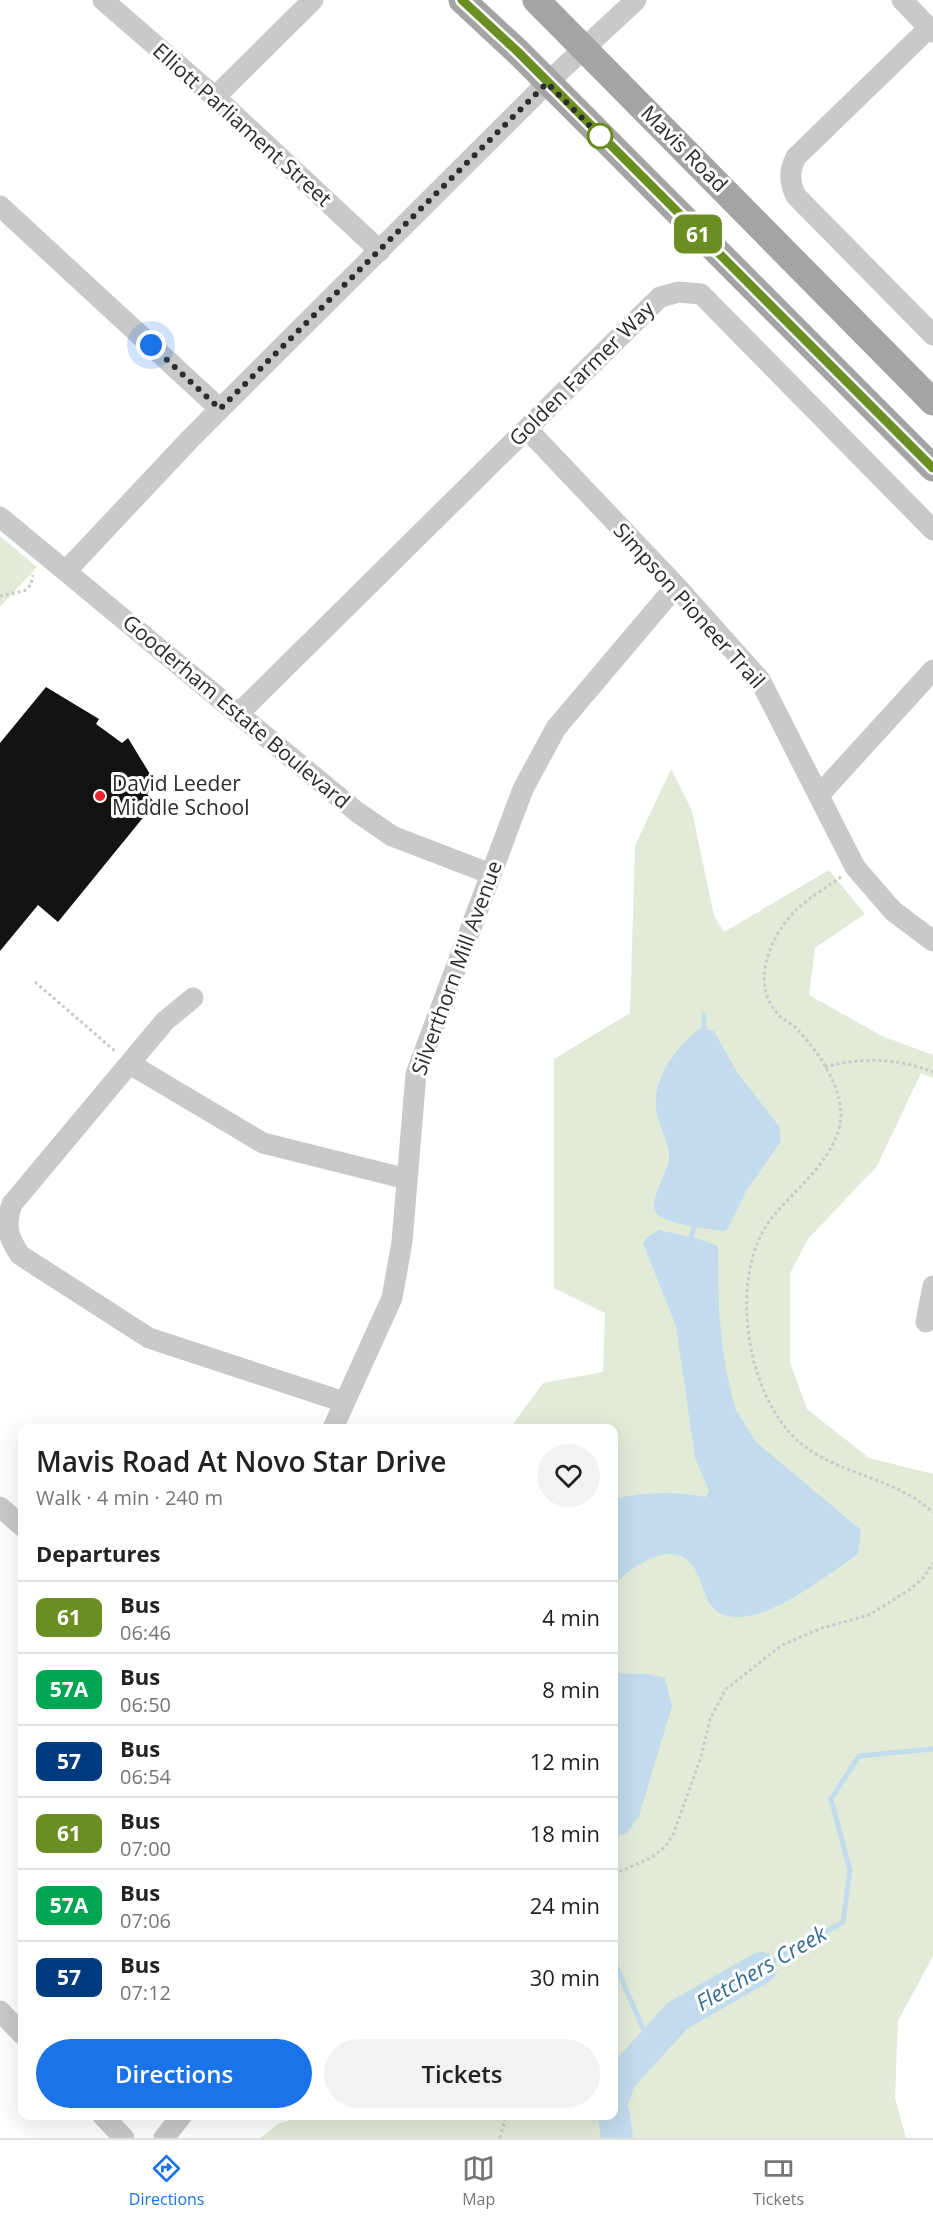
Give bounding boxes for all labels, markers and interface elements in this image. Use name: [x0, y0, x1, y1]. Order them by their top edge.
street label: Elliott Parliament Street: [147, 36, 338, 212]
street label: Mavis Road: [635, 99, 734, 198]
unlabelled marker: [587, 123, 613, 149]
line badge: 61: [671, 214, 725, 254]
text: 61: [686, 220, 710, 248]
street label: Golden Farmer Way: [503, 294, 660, 452]
your location: [136, 330, 166, 360]
street label: Simpson Pioneer Trail: [608, 517, 772, 694]
street label: Gooderham Estate Boulevard: [117, 608, 356, 815]
place label: David Leeder Middle School: [112, 769, 249, 821]
marker: David Leeder Middle School: [93, 789, 107, 803]
street label: Silverthorn Mill Avenue: [404, 857, 508, 1079]
text: Mavis Road At Novo Star Drive: [36, 1442, 446, 1480]
button: heart: [537, 1444, 600, 1507]
text: Walk · 4 min · 240 m: [36, 1484, 223, 1511]
text: Departures: [36, 1538, 160, 1568]
text: Bus: [120, 1589, 160, 1619]
text: 4 min: [542, 1602, 600, 1632]
text: 61: [57, 1603, 81, 1631]
text: 06:46: [120, 1619, 171, 1646]
text: Bus: [120, 1661, 160, 1691]
text: 8 min: [542, 1674, 600, 1704]
text: 57A: [50, 1675, 88, 1703]
text: 06:50: [120, 1691, 171, 1718]
text: Bus: [120, 1733, 160, 1763]
text: 12 min: [530, 1746, 600, 1776]
text: 57: [57, 1747, 81, 1775]
text: 06:54: [120, 1763, 171, 1790]
text: Bus: [120, 1805, 160, 1835]
text: 18 min: [530, 1818, 600, 1848]
text: 61: [57, 1819, 81, 1847]
text: 07:00: [120, 1835, 171, 1862]
text: Bus: [120, 1877, 160, 1907]
text: 24 min: [530, 1890, 600, 1920]
text: 57A: [50, 1891, 88, 1919]
text: 07:06: [120, 1907, 171, 1934]
water label: Fletchers Creek: [690, 1917, 832, 2017]
text: Bus: [120, 1949, 160, 1979]
text: 30 min: [530, 1962, 600, 1992]
text: 57: [57, 1963, 81, 1991]
text: 07:12: [120, 1979, 171, 2006]
button: Directions: [36, 2039, 312, 2108]
button: Tickets: [324, 2039, 600, 2108]
tab: Directions: [129, 2152, 204, 2210]
tab: Map: [462, 2152, 495, 2210]
tab: Tickets: [753, 2152, 804, 2210]

